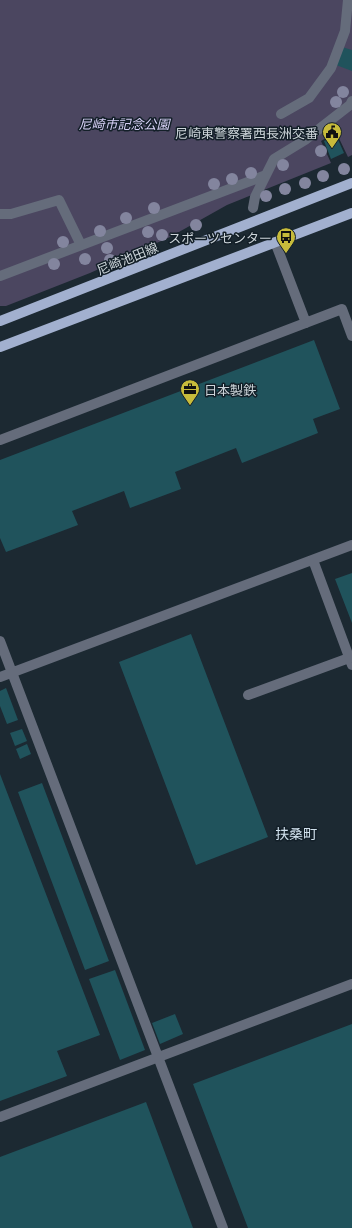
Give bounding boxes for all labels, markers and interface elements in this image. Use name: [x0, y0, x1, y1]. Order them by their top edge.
park label: 尼崎市記念公園: [78, 114, 171, 133]
public building icon: 尼崎東警察署西長洲交番: [321, 121, 343, 149]
place label: 尼崎東警察署西長洲交番: [175, 123, 318, 142]
bus stop icon: スポーツセンター: [275, 226, 297, 254]
place label: スポーツセンター: [168, 228, 272, 247]
street label: 尼崎池田線: [93, 237, 161, 279]
office icon: 日本製鉄: [179, 378, 201, 406]
place label: 日本製鉄: [204, 380, 257, 399]
district label: 扶桑町: [275, 823, 317, 843]

